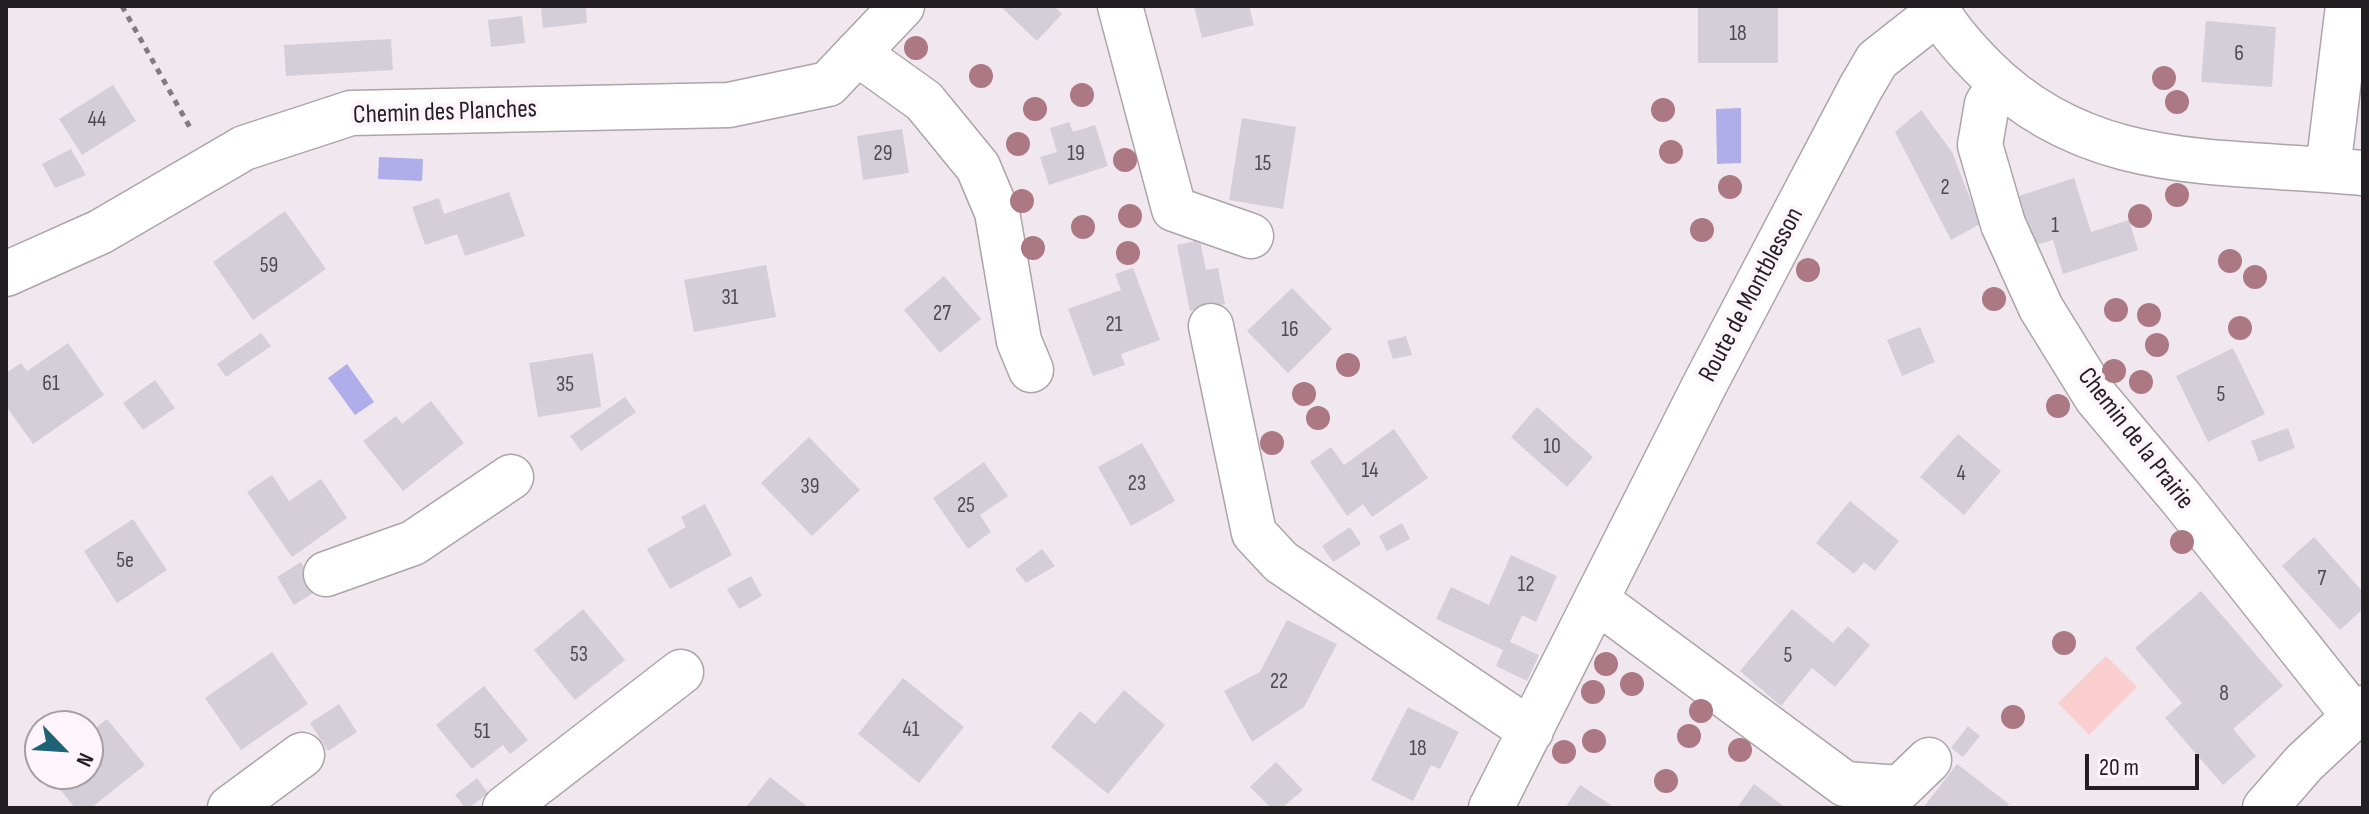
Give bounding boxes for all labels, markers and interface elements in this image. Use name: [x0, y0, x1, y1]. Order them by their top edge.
house number: 18: [1729, 21, 1747, 47]
house number: 6: [2234, 41, 2244, 67]
street label: Chemin des Planches: [353, 94, 537, 132]
house number: 44: [88, 107, 106, 133]
house number: 29: [874, 141, 892, 167]
house number: 19: [1067, 141, 1085, 167]
house number: 15: [1255, 151, 1271, 177]
house number: 2: [1940, 175, 1950, 201]
street label: Route de Montblesson: [1693, 202, 1811, 388]
house number: 1: [2051, 213, 2059, 239]
house number: 59: [260, 253, 278, 279]
house number: 31: [722, 285, 738, 311]
house number: 27: [933, 301, 951, 327]
house number: 21: [1106, 312, 1122, 338]
house number: 16: [1281, 317, 1299, 343]
street label: Chemin de la Prairie: [2070, 362, 2200, 516]
house number: 61: [42, 371, 60, 397]
house number: 35: [556, 372, 574, 398]
house number: 5: [2217, 382, 2225, 408]
house number: 10: [1543, 434, 1561, 460]
house number: 14: [1362, 458, 1378, 484]
house number: 4: [1956, 461, 1966, 487]
house number: 23: [1128, 471, 1146, 497]
house number: 39: [801, 474, 819, 500]
house number: 25: [957, 493, 975, 519]
house number: 5e: [116, 548, 134, 574]
house number: 7: [2318, 566, 2326, 592]
house number: 12: [1517, 572, 1535, 598]
house number: 53: [570, 642, 588, 668]
house number: 5: [1784, 643, 1792, 669]
house number: 22: [1270, 669, 1288, 695]
house number: 8: [2219, 681, 2229, 707]
north arrow: [24, 710, 104, 790]
house number: 41: [903, 717, 919, 743]
house number: 51: [474, 719, 490, 745]
house number: 18: [1409, 736, 1427, 762]
scale bar: [2089, 738, 2203, 788]
text: N: [70, 748, 99, 771]
text: 20 m: [2099, 753, 2139, 782]

